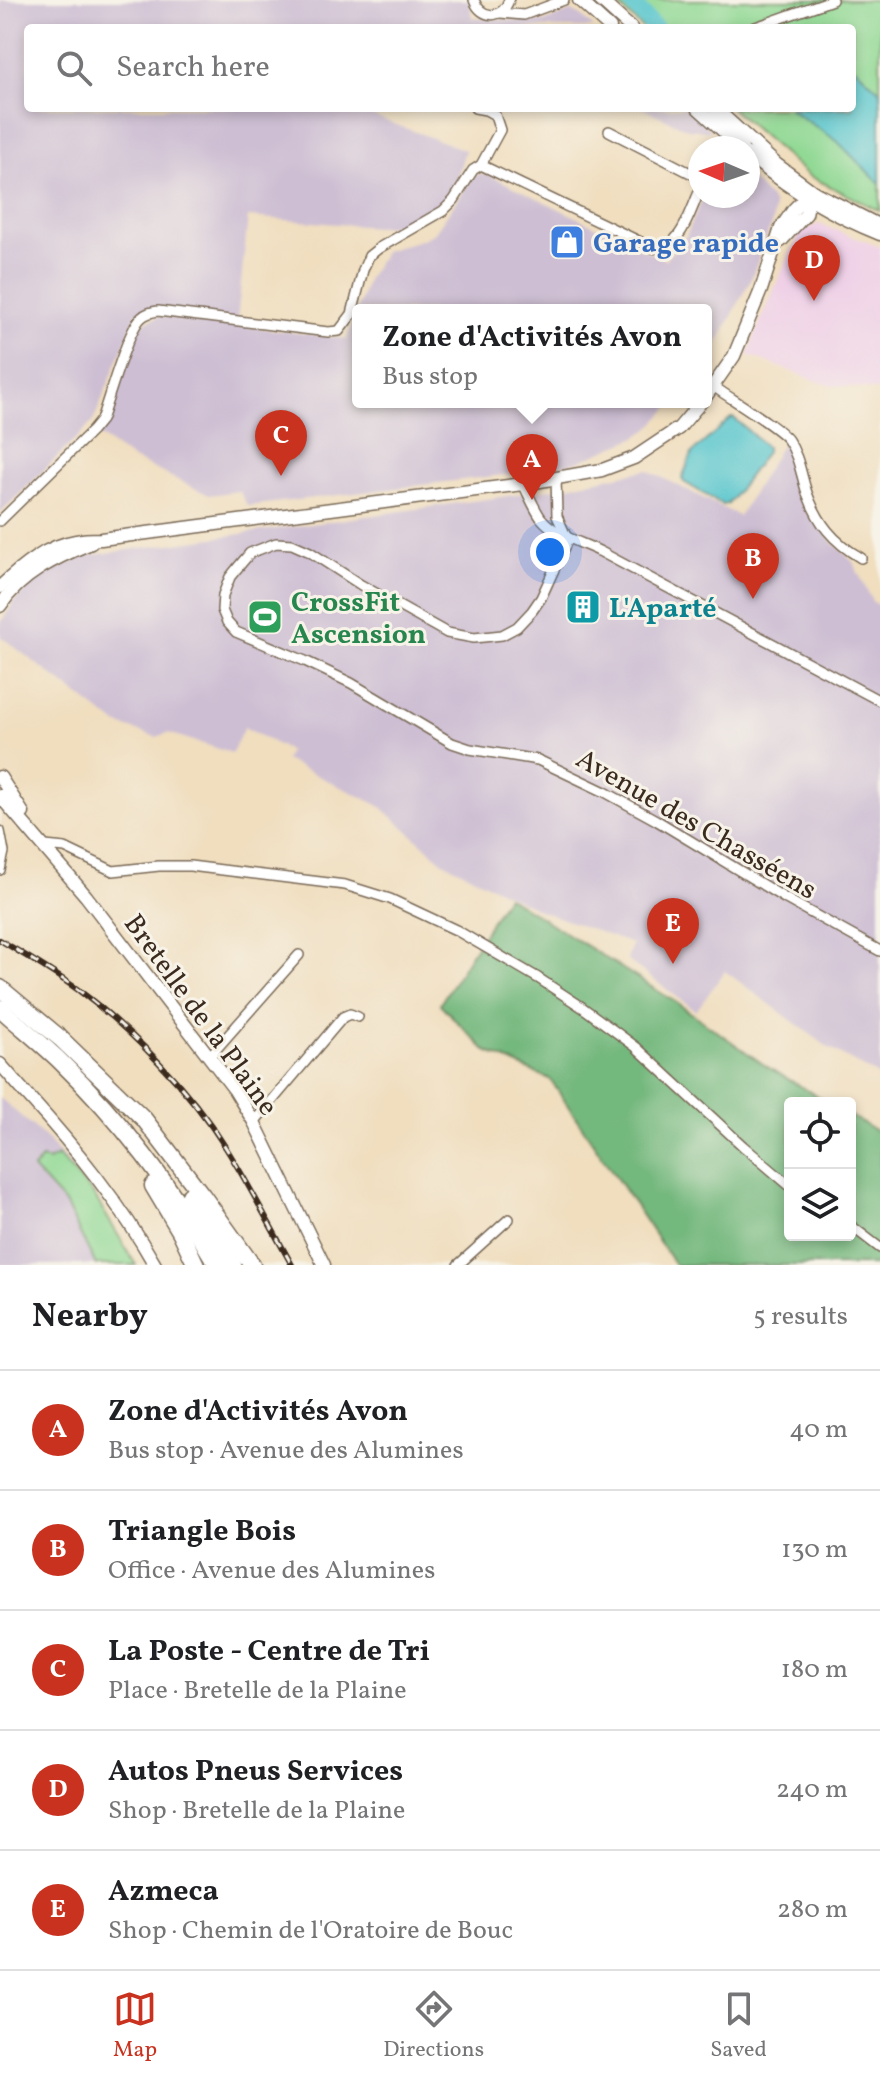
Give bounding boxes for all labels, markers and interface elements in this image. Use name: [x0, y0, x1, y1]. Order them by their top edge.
search box: [24, 24, 856, 112]
icon: search: [52, 46, 96, 90]
text: Search here: [116, 47, 270, 89]
north arrow: [688, 136, 760, 208]
shop icon: Garage rapide: [548, 223, 586, 261]
place label: Garage rapide: [593, 225, 779, 264]
pin: D: [788, 235, 840, 301]
popup: [352, 304, 712, 408]
text: Zone d'Activités Avon: [382, 317, 682, 359]
text: Bus stop: [382, 359, 478, 395]
pin: C: [255, 410, 307, 476]
pin: A: [506, 434, 558, 500]
your location: [530, 532, 570, 572]
pin: B: [727, 533, 779, 599]
place label: CrossFit Ascension: [291, 584, 426, 655]
building icon: L'Aparté: [564, 588, 602, 626]
place label: L'Aparté: [609, 590, 717, 629]
sports icon: CrossFit Ascension: [246, 598, 284, 636]
street label: Avenue des Chasséens: [568, 740, 823, 910]
pin: E: [647, 898, 699, 964]
street label: Bretelle de la Plaine: [114, 907, 286, 1124]
map controls: [784, 1097, 856, 1241]
button: locate: [784, 1097, 856, 1169]
button: layers: [784, 1169, 856, 1241]
text: Nearby: [32, 1294, 148, 1341]
text: 5 results: [753, 1299, 848, 1335]
text: Zone d'Activités Avon: [108, 1391, 408, 1433]
text: A: [49, 1412, 67, 1448]
text: 40 m: [789, 1412, 848, 1448]
text: Bus stop · Avenue des Alumines: [108, 1433, 464, 1469]
text: Triangle Bois: [108, 1511, 296, 1553]
text: B: [49, 1532, 67, 1568]
text: 130 m: [781, 1532, 848, 1568]
text: Office · Avenue des Alumines: [108, 1553, 435, 1589]
text: La Poste - Centre de Tri: [108, 1631, 430, 1673]
text: C: [50, 1652, 66, 1688]
text: 180 m: [781, 1652, 848, 1688]
text: Place · Bretelle de la Plaine: [108, 1673, 407, 1709]
text: Autos Pneus Services: [108, 1751, 403, 1793]
text: D: [48, 1772, 68, 1808]
text: 240 m: [776, 1772, 848, 1808]
text: Shop · Bretelle de la Plaine: [108, 1793, 405, 1829]
text: Azmeca: [108, 1871, 219, 1913]
text: E: [50, 1892, 66, 1928]
text: 280 m: [777, 1892, 848, 1928]
text: Shop · Chemin de l'Oratoire de Bouc: [108, 1913, 513, 1949]
tab: Map: [113, 1987, 157, 2066]
tab: Directions: [383, 1987, 484, 2066]
tab: Saved: [710, 1987, 767, 2066]

